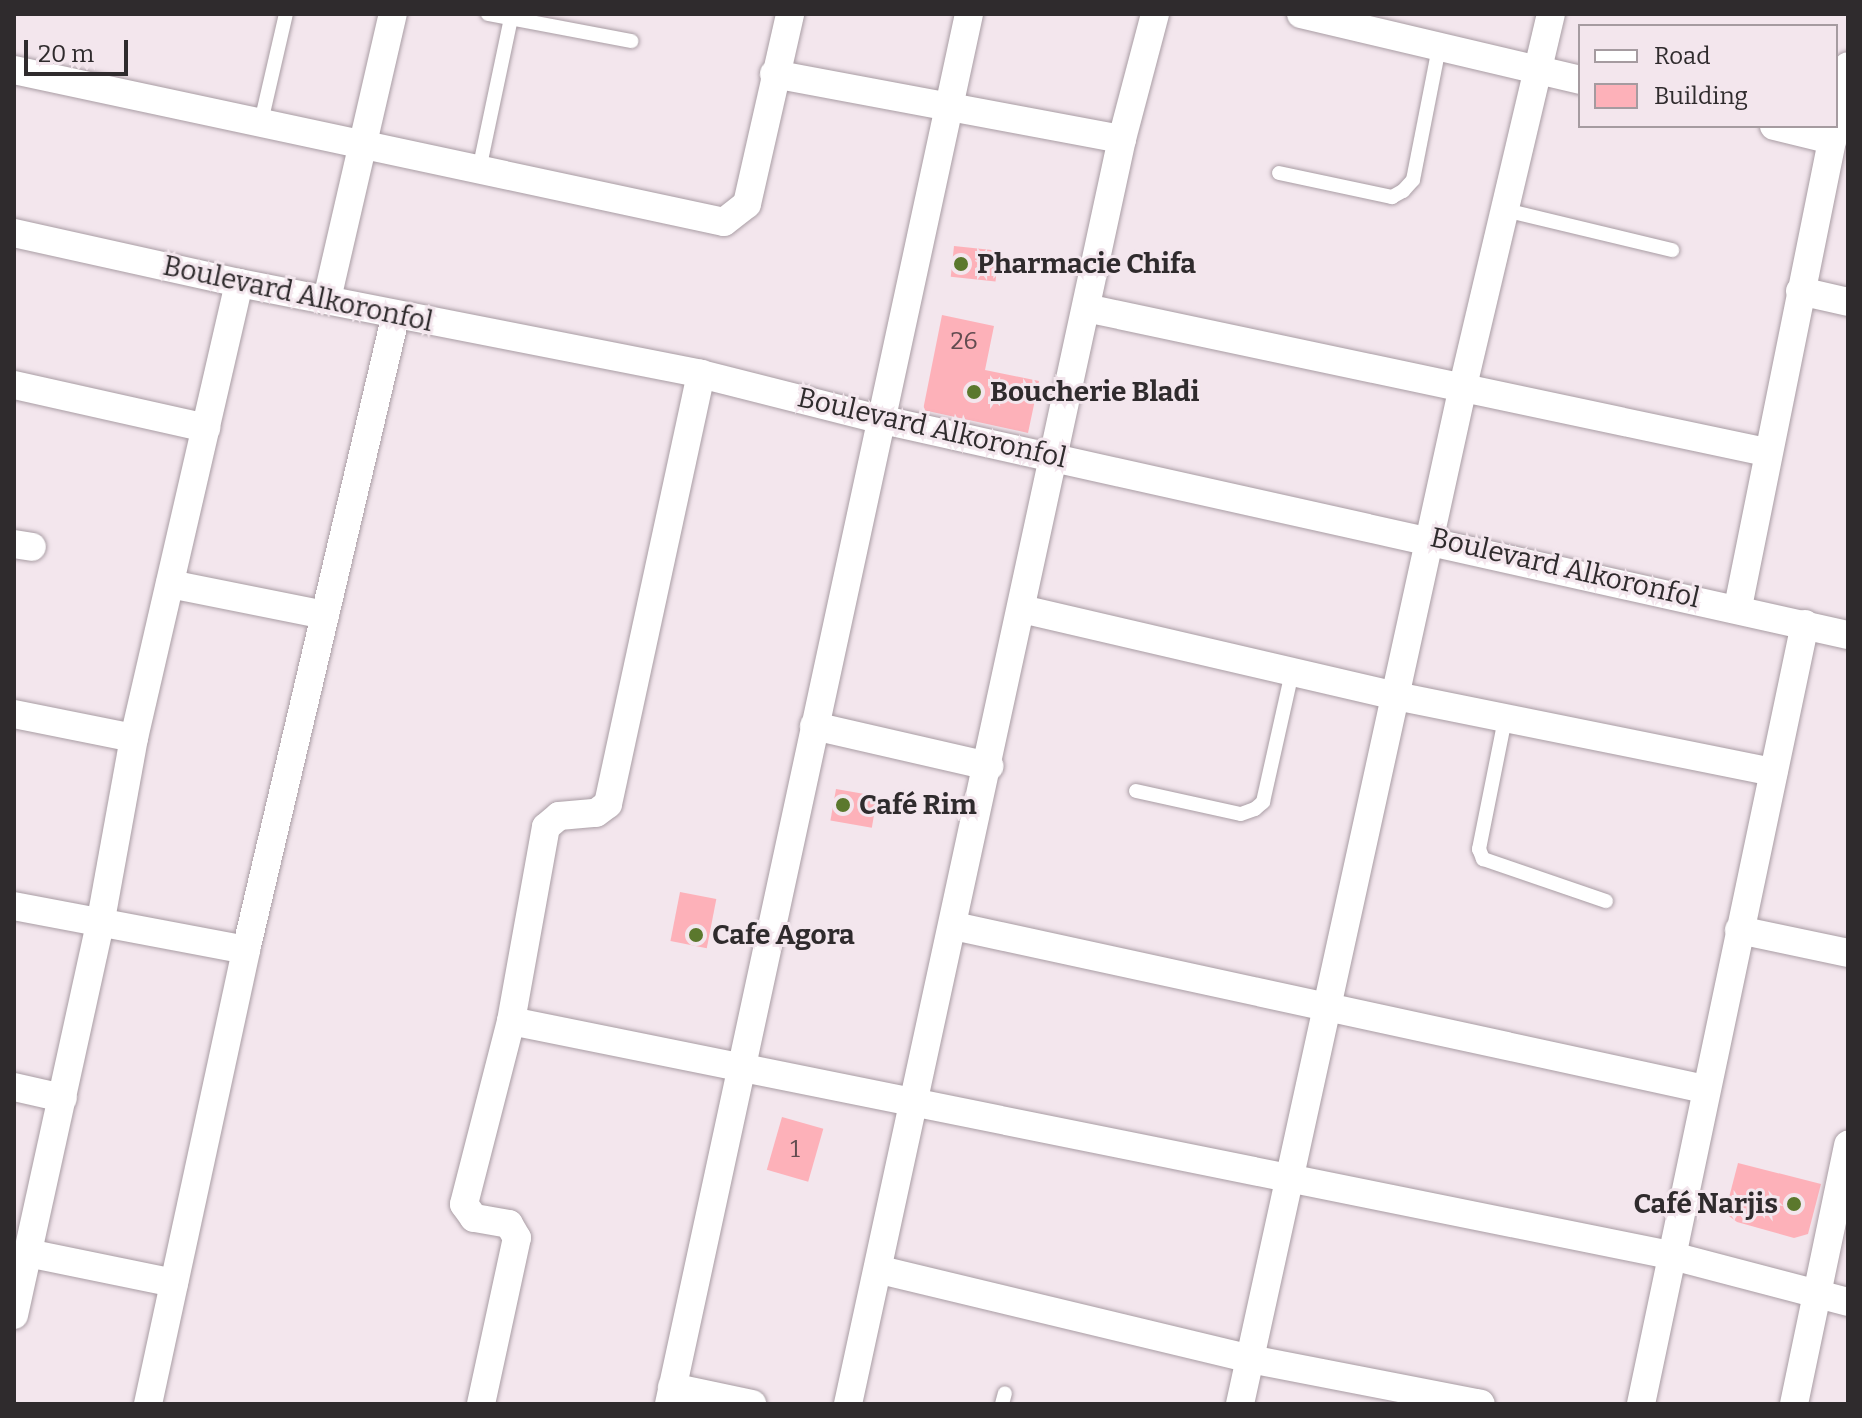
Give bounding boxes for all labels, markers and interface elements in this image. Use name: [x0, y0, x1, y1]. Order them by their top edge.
scale bar: [28, 24, 132, 74]
legend: [1578, 24, 1838, 128]
text: 20 m: [38, 40, 94, 68]
text: Road: [1654, 42, 1710, 70]
text: Building: [1654, 82, 1748, 110]
place label: Pharmacie Chifa: [977, 247, 1196, 281]
street label: Boulevard Alkoronfol: [160, 249, 436, 339]
marker: Pharmacie Chifa: [952, 255, 970, 273]
house number: 26: [950, 328, 978, 356]
place label: Boucherie Bladi: [990, 375, 1199, 409]
street label: Boulevard Alkoronfol: [794, 381, 1070, 475]
marker: Boucherie Bladi: [965, 383, 983, 401]
street label: Boulevard Alkoronfol: [1427, 521, 1703, 615]
place label: Café Rim: [859, 788, 977, 822]
marker: Café Rim: [834, 796, 852, 814]
place label: Cafe Agora: [712, 918, 855, 952]
marker: Cafe Agora: [687, 926, 705, 944]
house number: 1: [790, 1136, 800, 1164]
place label: Café Narjis: [1633, 1187, 1778, 1221]
marker: Café Narjis: [1785, 1195, 1803, 1213]

